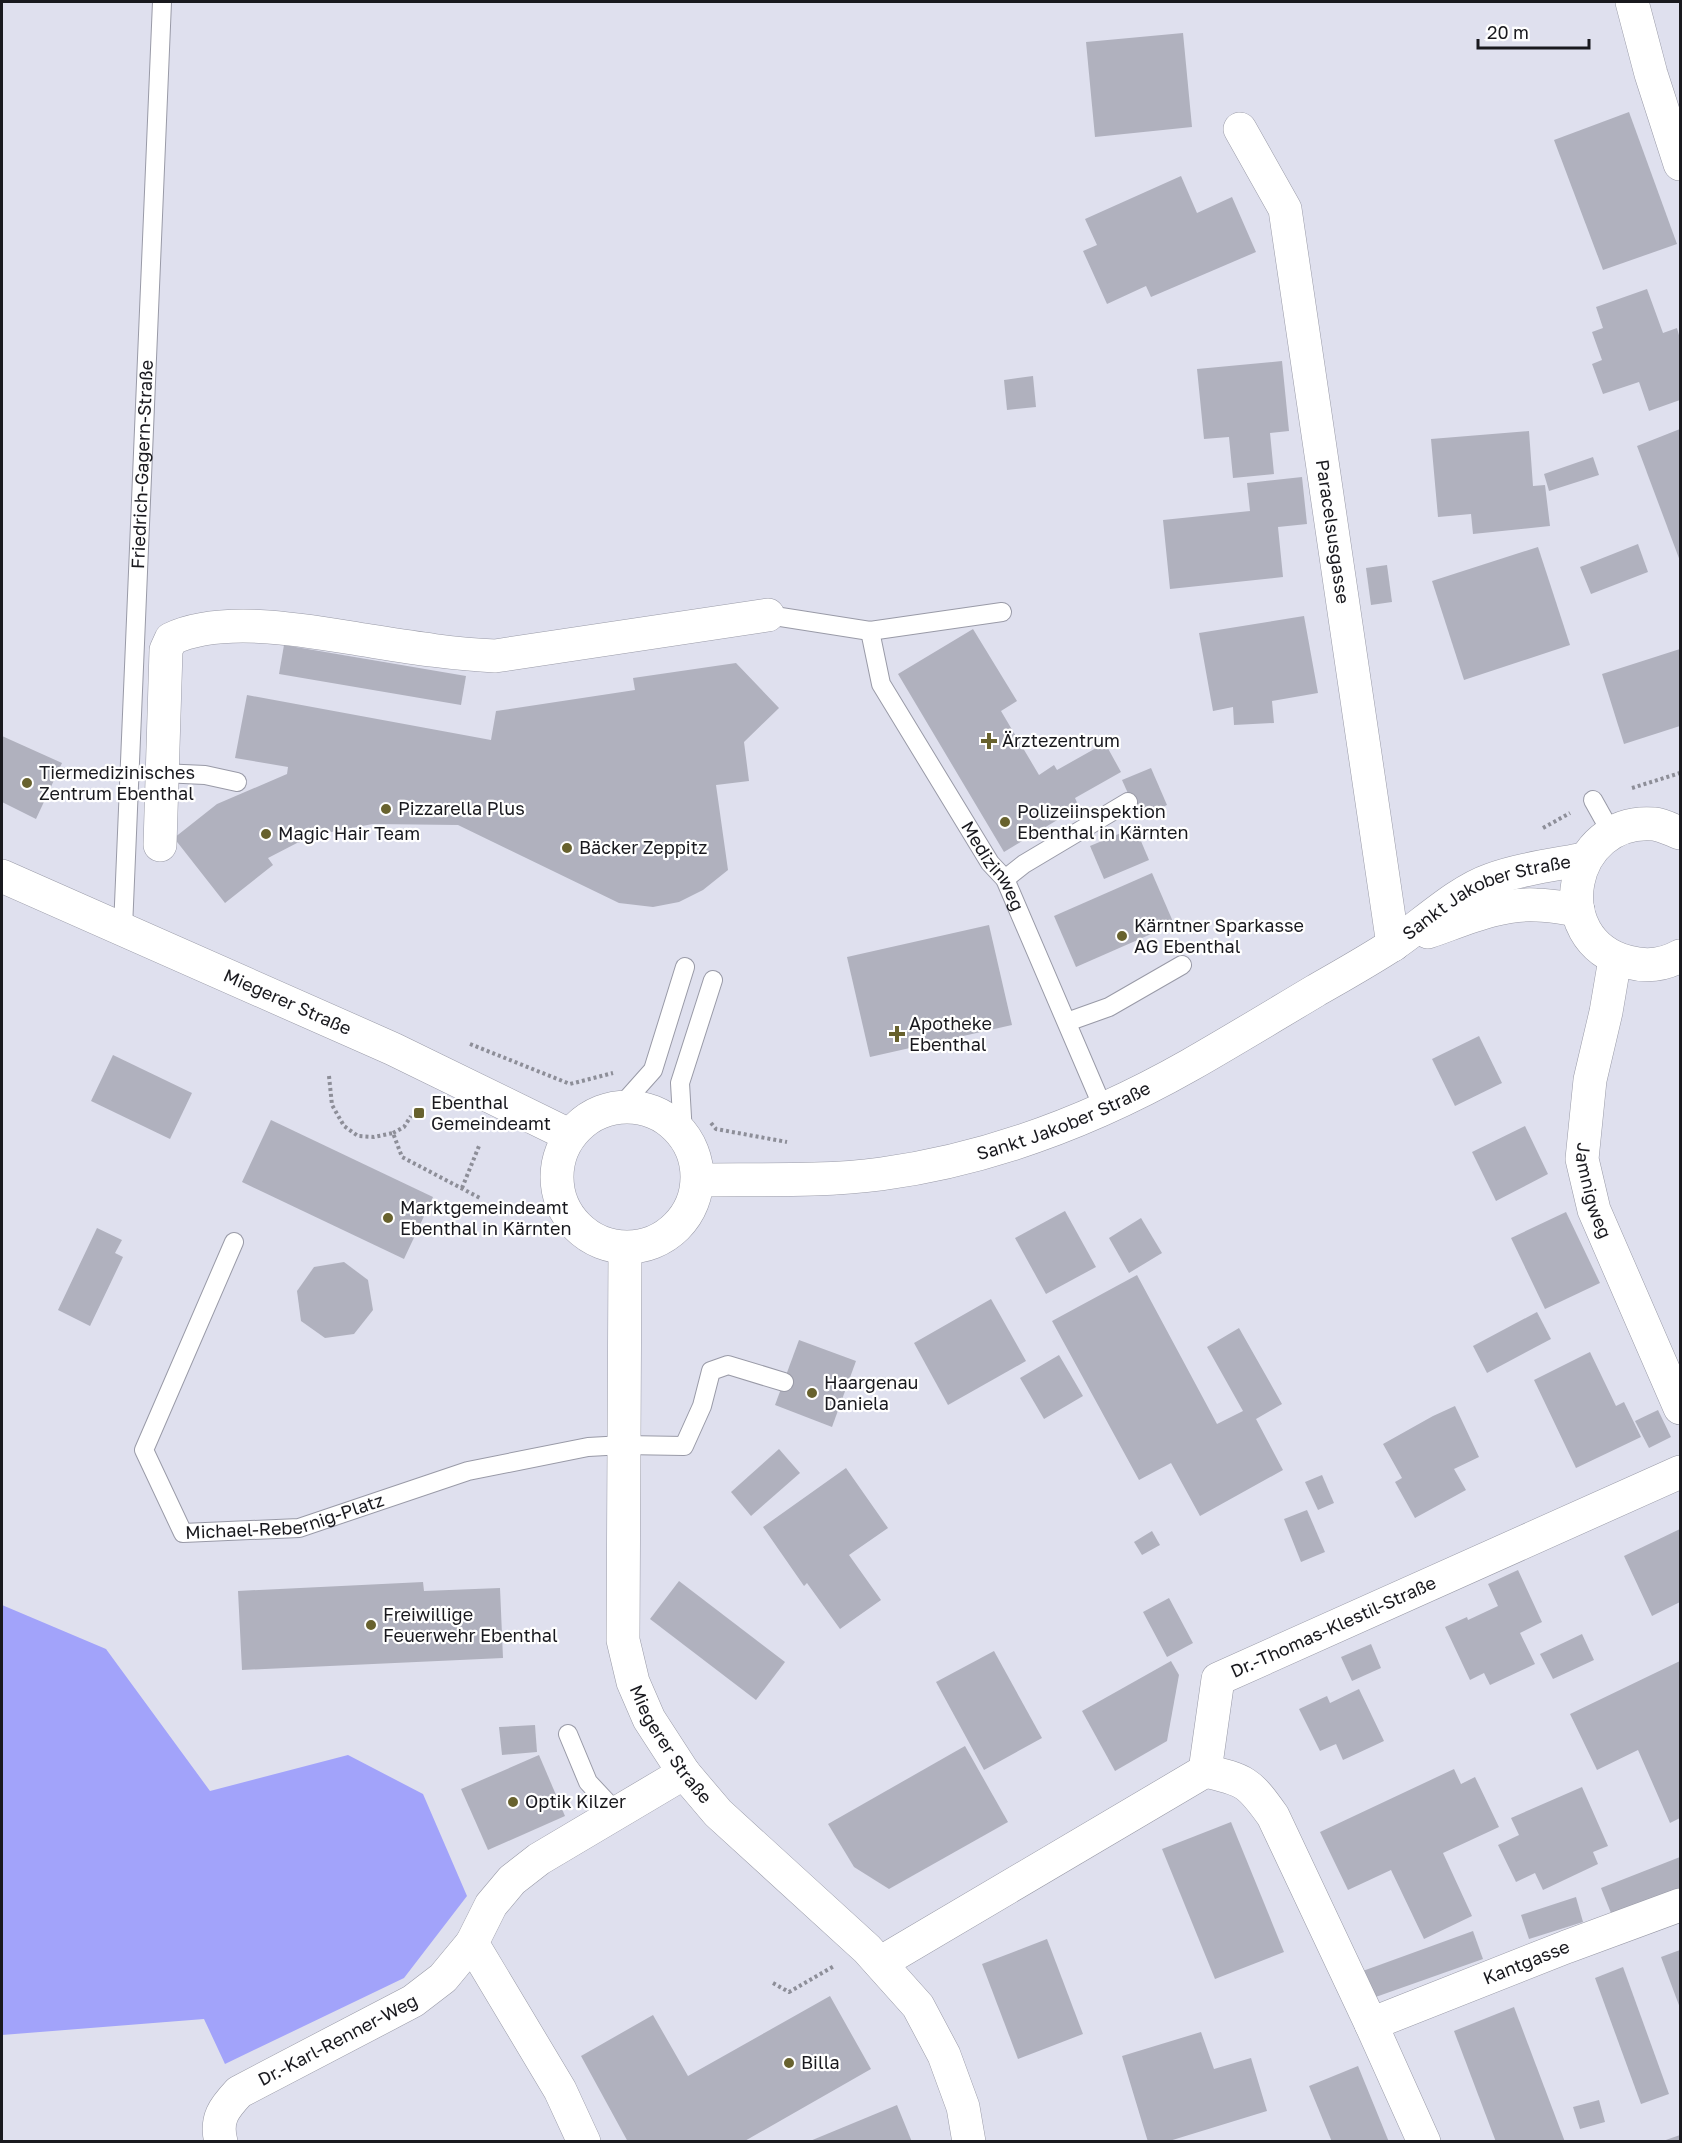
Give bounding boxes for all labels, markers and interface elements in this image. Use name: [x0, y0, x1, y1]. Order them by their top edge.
scale bar: [1478, 12, 1589, 50]
text: 20 m: [1487, 21, 1529, 43]
street label: Friedrich-Gagern-Straße: [126, 359, 157, 569]
street label: Paracelsusgasse: [1312, 458, 1355, 605]
place label: Ärztezentrum: [1002, 729, 1120, 751]
marker: Ärztezentrum: [980, 732, 998, 750]
place label: Tiermedizinisches Zentrum Ebenthal: [39, 761, 195, 804]
marker: Tiermedizinisches Zentrum Ebenthal: [20, 776, 34, 790]
place label: Pizzarella Plus: [398, 797, 525, 819]
place label: Polizeiinspektion Ebenthal in Kärnten: [1017, 800, 1189, 843]
marker: Pizzarella Plus: [379, 802, 393, 816]
marker: Polizeiinspektion Ebenthal in Kärnten: [998, 815, 1012, 829]
street label: Medizinweg: [957, 817, 1029, 914]
place label: Magic Hair Team: [278, 822, 420, 844]
marker: Magic Hair Team: [259, 827, 273, 841]
place label: Bäcker Zeppitz: [579, 836, 707, 858]
marker: Bäcker Zeppitz: [560, 841, 574, 855]
street label: Sankt Jakober Straße: [1398, 850, 1572, 944]
place label: Kärntner Sparkasse AG Ebenthal: [1134, 914, 1304, 957]
marker: Kärntner Sparkasse AG Ebenthal: [1115, 929, 1129, 943]
street label: Miegerer Straße: [220, 963, 355, 1039]
place label: Apotheke Ebenthal: [909, 1012, 992, 1055]
marker: Apotheke Ebenthal: [890, 1027, 904, 1041]
street label: Sankt Jakober Straße: [974, 1076, 1154, 1164]
place label: Ebenthal Gemeindeamt: [431, 1091, 551, 1134]
marker: Ebenthal Gemeindeamt: [412, 1106, 426, 1120]
street label: Jamnigweg: [1572, 1142, 1617, 1242]
place label: Marktgemeindeamt Ebenthal in Kärnten: [400, 1196, 572, 1239]
marker: Marktgemeindeamt Ebenthal in Kärnten: [381, 1211, 395, 1225]
place label: Haargenau Daniela: [824, 1371, 919, 1414]
marker: Haargenau Daniela: [805, 1386, 819, 1400]
street label: Michael-Rebernig-Platz: [185, 1488, 387, 1543]
street label: Dr.-Thomas-Klestil-Straße: [1227, 1571, 1439, 1682]
place label: Freiwillige Feuerwehr Ebenthal: [383, 1603, 558, 1646]
marker: Freiwillige Feuerwehr Ebenthal: [364, 1618, 378, 1632]
street label: Miegerer Straße: [625, 1681, 717, 1808]
place label: Optik Kilzer: [525, 1790, 626, 1812]
marker: Optik Kilzer: [506, 1795, 520, 1809]
street label: Kantgasse: [1480, 1935, 1573, 1989]
street label: Dr.-Karl-Renner-Weg: [254, 1989, 421, 2090]
place label: Billa: [801, 2051, 840, 2073]
marker: Billa: [782, 2056, 796, 2070]

